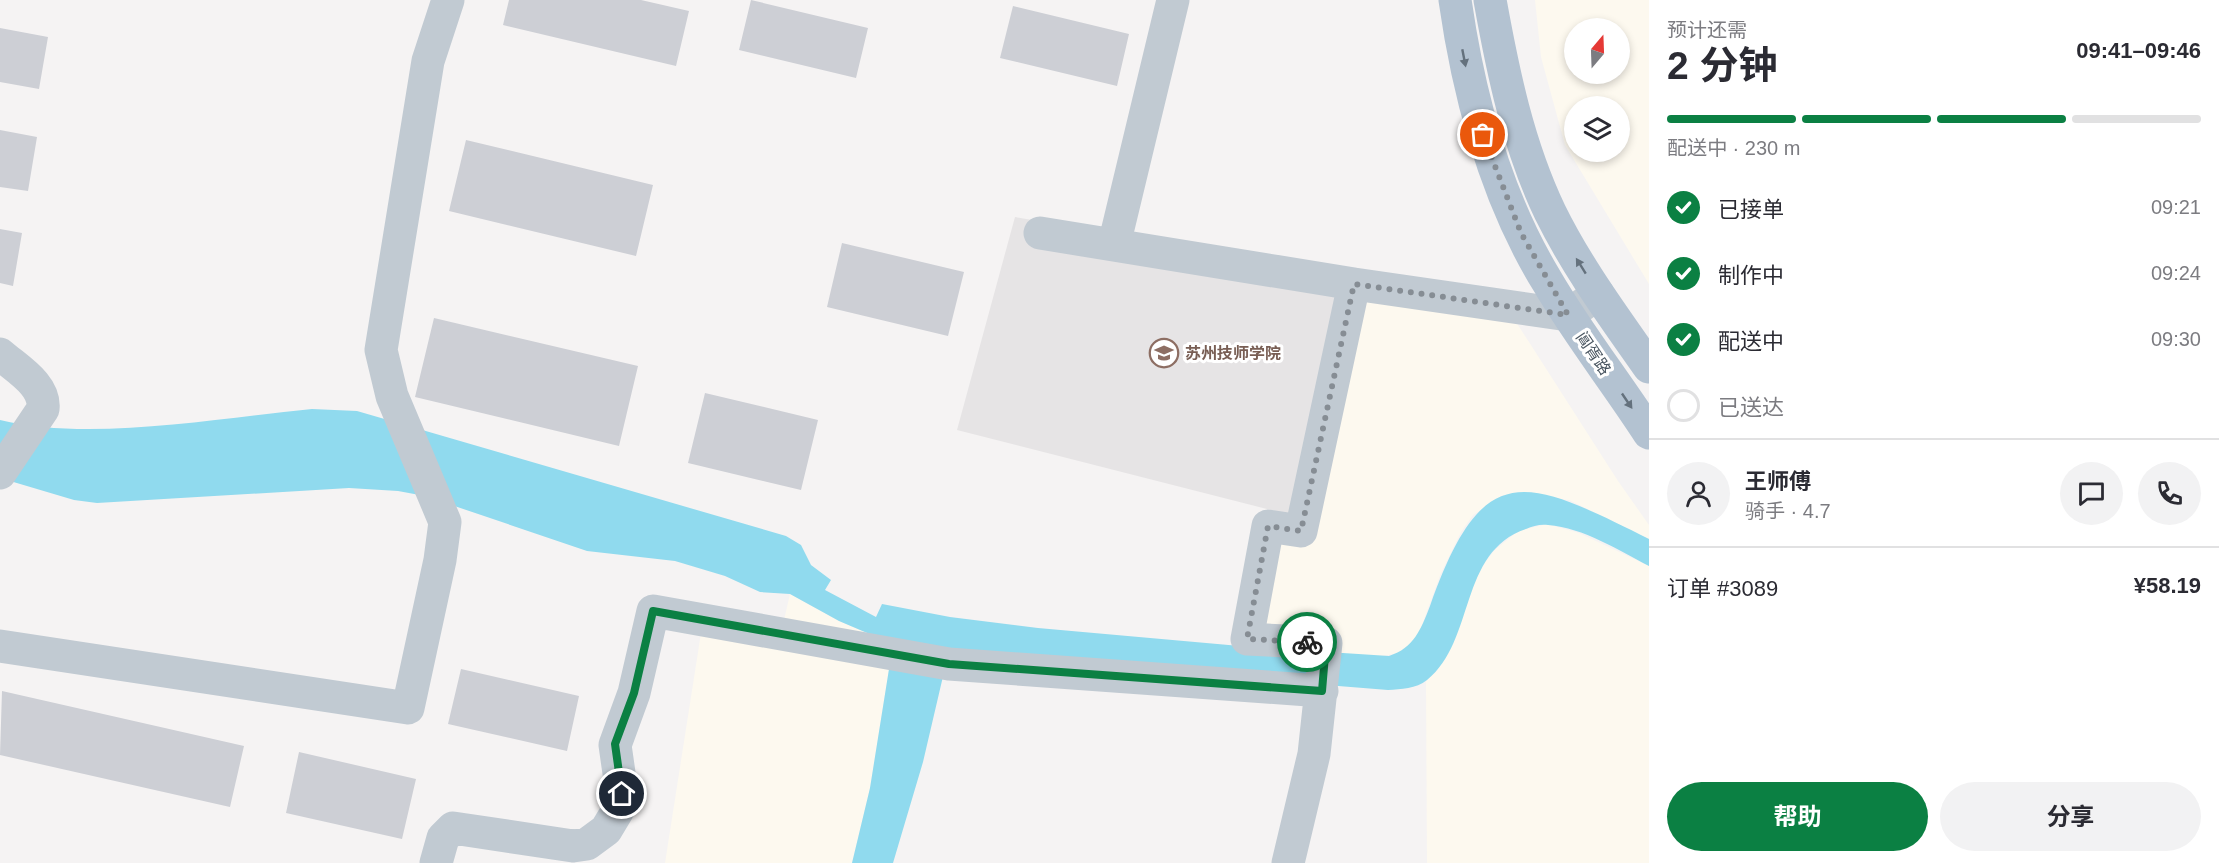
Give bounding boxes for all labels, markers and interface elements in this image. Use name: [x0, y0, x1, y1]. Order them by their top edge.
north arrow: [1564, 18, 1630, 84]
map controls: [1564, 18, 1630, 162]
text: 预计还需: [1667, 19, 1747, 41]
text: 09:41–09:46: [2076, 38, 2201, 63]
text: 2 分钟: [1667, 44, 1778, 87]
one-way arrow: [1460, 48, 1469, 67]
button: layers: [1564, 96, 1630, 162]
pin: [1457, 109, 1508, 160]
icon: bag: [1466, 118, 1499, 151]
text: 配送中 · 230 m: [1667, 137, 1800, 159]
icon: check: [1667, 191, 1700, 224]
text: 09:21: [2151, 196, 2201, 218]
text: 已接单: [1718, 197, 1784, 222]
icon: check: [1667, 257, 1700, 290]
one-way arrow: [1575, 258, 1586, 274]
text: 09:24: [2151, 262, 2201, 284]
text: 制作中: [1718, 263, 1784, 288]
icon: check: [1667, 323, 1700, 356]
text: 09:30: [2151, 328, 2201, 350]
street label: 阊胥路: [1573, 329, 1614, 378]
text: 配送中: [1718, 329, 1784, 354]
school or university icon: 苏州技师学院: [1148, 337, 1180, 369]
place label: 苏州技师学院: [1185, 344, 1281, 362]
one-way arrow: [1621, 393, 1633, 409]
text: 已送达: [1718, 395, 1784, 420]
button: person: [1667, 462, 1730, 525]
button: chat: [2060, 462, 2123, 525]
button: phone: [2138, 462, 2201, 525]
text: 王师傅: [1745, 469, 1811, 494]
text: 骑手 · 4.7: [1745, 500, 1831, 522]
text: ¥58.19: [2134, 573, 2201, 598]
text: 订单 #3089: [1667, 576, 1778, 601]
courier: [1277, 612, 1337, 672]
icon: bike: [1291, 626, 1324, 659]
pin: [596, 768, 647, 819]
icon: home: [605, 777, 638, 810]
button: 帮助: [1667, 782, 1928, 851]
button: 分享: [1940, 782, 2201, 851]

